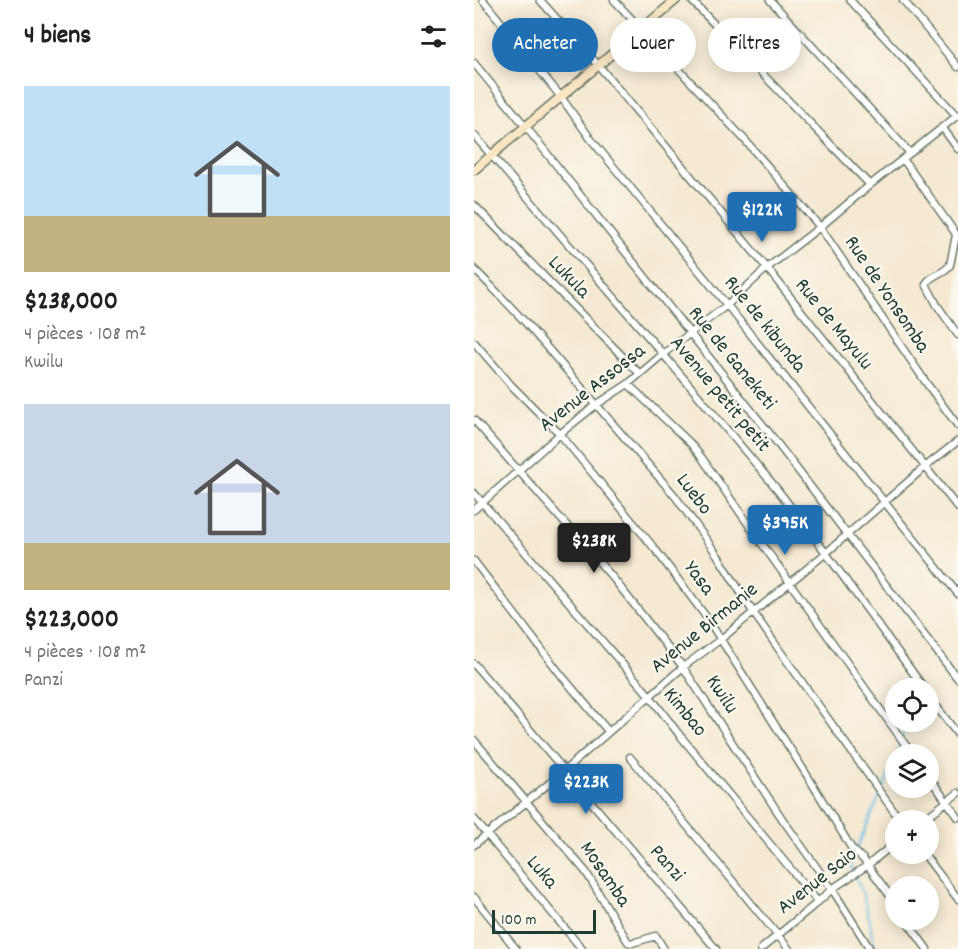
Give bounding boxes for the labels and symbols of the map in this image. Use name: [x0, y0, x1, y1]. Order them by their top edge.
pin: $122K: [720, 192, 804, 243]
street label: Rue de Yonsomba: [836, 230, 937, 361]
street label: Lukula: [540, 250, 597, 307]
street label: Rue de kibunda: [715, 270, 813, 381]
street label: Rue de Mayulu: [786, 272, 880, 378]
street label: Rue de Ganeketi: [680, 301, 782, 418]
street label: Avenue petit petit: [661, 330, 777, 460]
street label: Avenue Assossa: [533, 337, 654, 440]
street label: Luebo: [667, 468, 719, 522]
pin: $395K: [743, 505, 827, 556]
pin: $238K: [552, 523, 636, 574]
street label: Yasa: [675, 556, 722, 603]
street label: Avenue Birmanie: [645, 576, 765, 682]
street label: Kwilu: [697, 670, 745, 720]
street label: Kimbao: [655, 682, 713, 744]
pin: $223K: [544, 764, 628, 815]
street label: Mosamba: [571, 836, 638, 915]
street label: Panzi: [641, 839, 691, 889]
street label: Avenue Saio: [772, 841, 864, 923]
street label: Luka: [518, 850, 565, 897]
scale bar: [492, 907, 596, 934]

